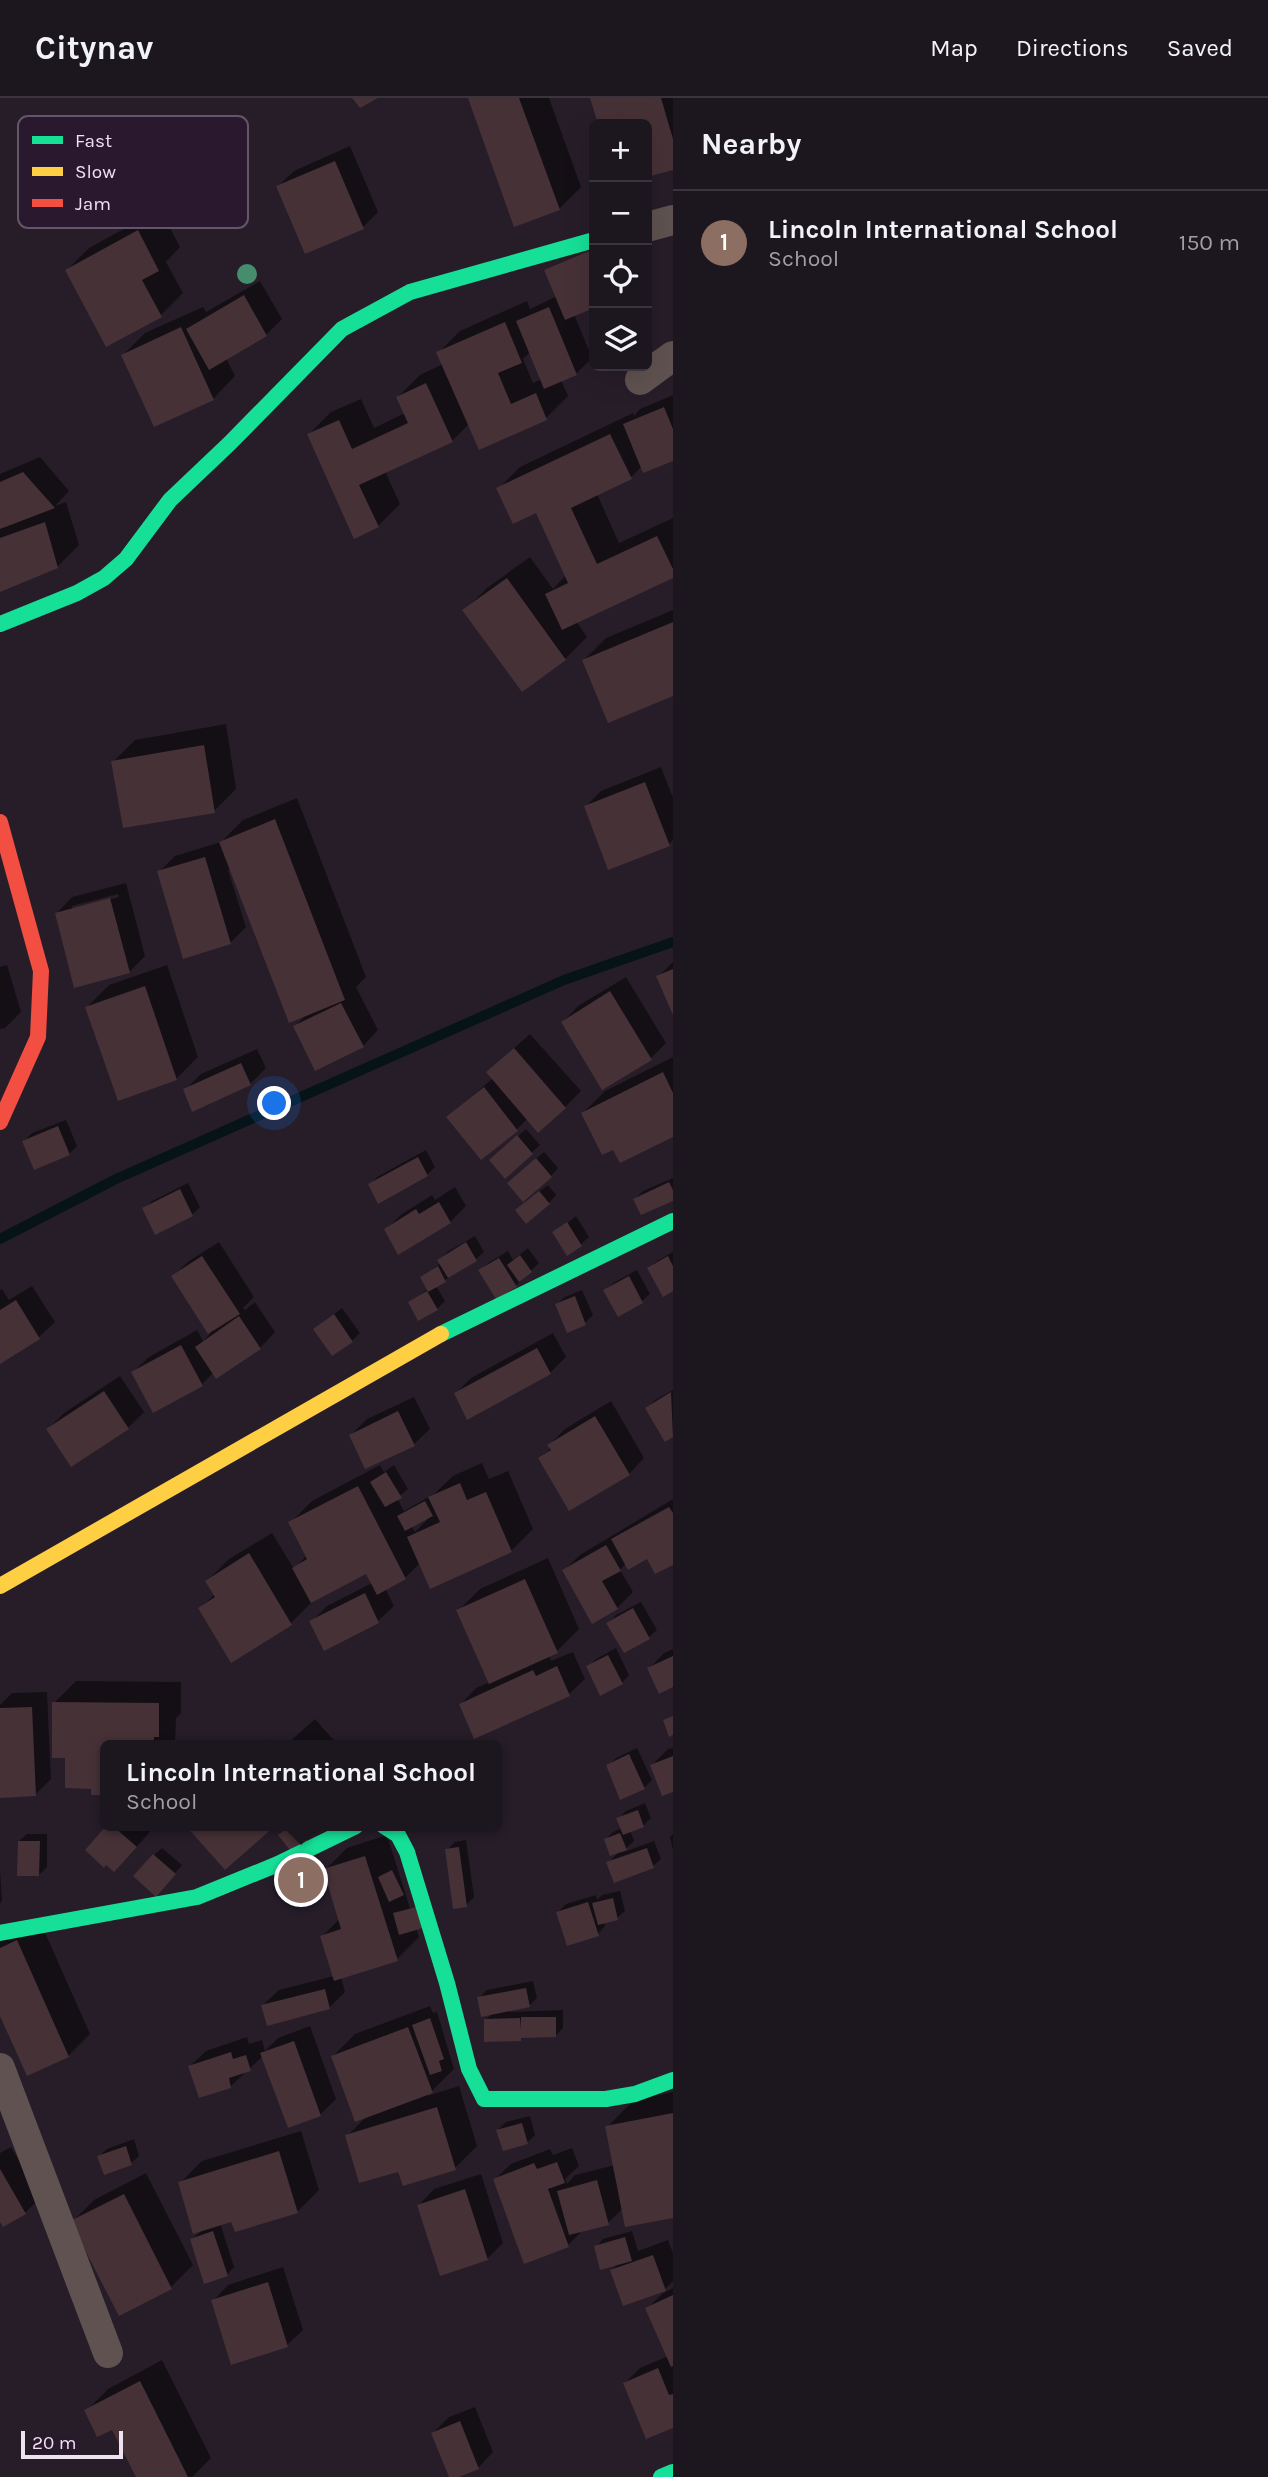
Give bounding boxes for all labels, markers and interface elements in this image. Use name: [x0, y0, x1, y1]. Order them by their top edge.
text: Citynav: [35, 29, 153, 67]
text: Map: [930, 34, 978, 62]
text: Directions: [1016, 34, 1129, 62]
text: Saved: [1167, 34, 1233, 62]
legend: [18, 116, 248, 228]
map controls: [589, 119, 652, 371]
button: +: [589, 119, 652, 182]
text: Nearby: [701, 126, 801, 162]
text: Fast: [75, 130, 112, 152]
text: Slow: [75, 161, 116, 183]
button: −: [589, 182, 652, 245]
text: Jam: [75, 193, 111, 215]
text: Lincoln International School: [768, 214, 1118, 245]
text: 1: [720, 229, 728, 256]
text: 150 m: [1179, 229, 1240, 256]
button: locate: [589, 245, 652, 308]
text: School: [768, 245, 839, 272]
button: layers: [589, 308, 652, 371]
your location: [257, 1086, 291, 1120]
popup: [100, 1740, 502, 1831]
text: Lincoln International School: [126, 1757, 476, 1788]
text: School: [126, 1788, 197, 1815]
pin: 1: [278, 1854, 324, 1906]
scale bar: [21, 2428, 122, 2460]
text: 20 m: [32, 2432, 77, 2454]

